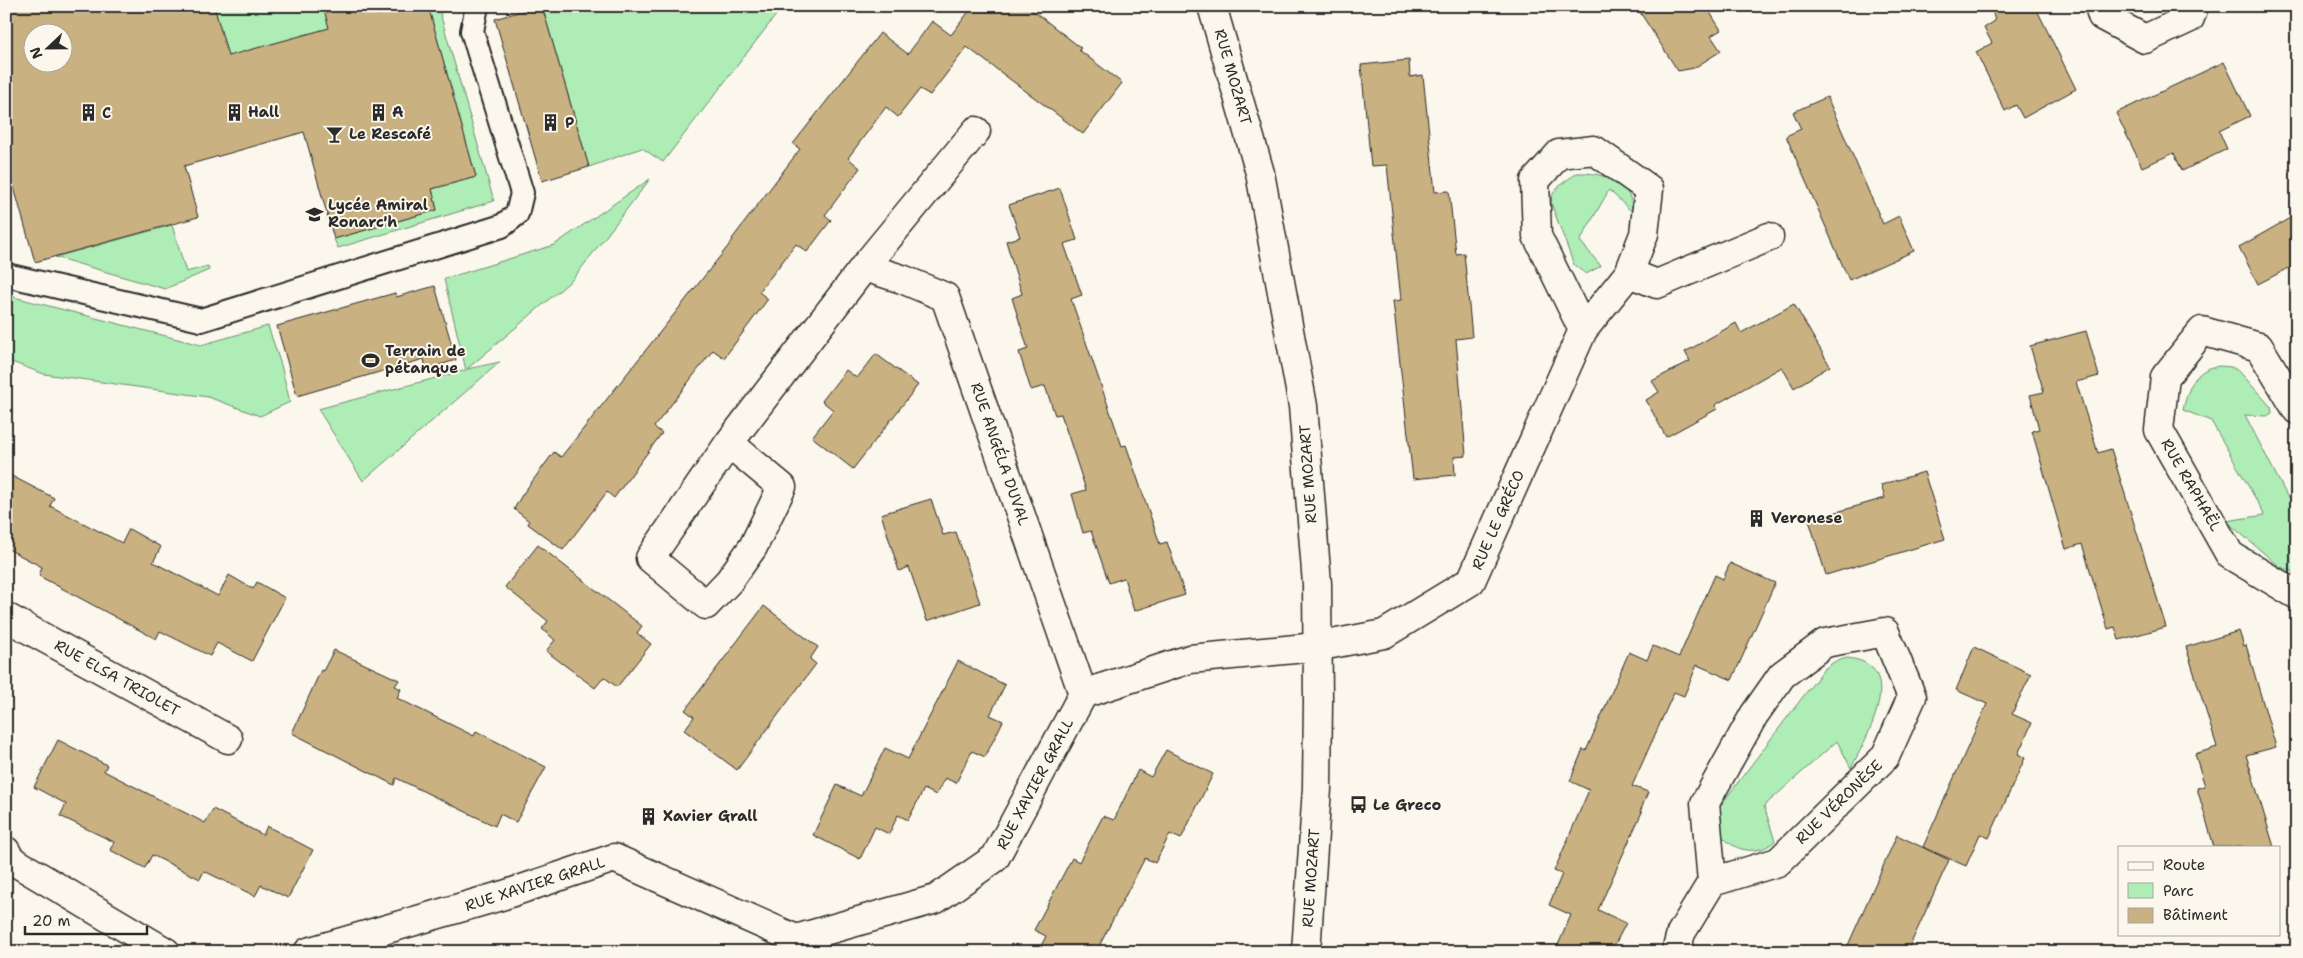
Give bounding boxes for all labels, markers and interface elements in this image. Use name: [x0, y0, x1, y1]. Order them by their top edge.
north arrow: [22, 22, 72, 72]
street label: RUE MOZART: [1210, 27, 1256, 127]
text: N: [26, 44, 46, 61]
building icon: Hall: [224, 102, 244, 122]
place label: Hall: [248, 102, 279, 122]
building icon: A: [368, 102, 388, 122]
place label: A: [392, 102, 404, 122]
building icon: C: [78, 103, 98, 123]
place label: C: [102, 103, 111, 123]
building icon: P: [541, 113, 561, 133]
place label: P: [565, 113, 574, 133]
bar icon: Le Rescafé: [325, 124, 345, 144]
place label: Le Rescafé: [349, 124, 431, 144]
place label: Lycée Amiral Ronarc'h: [328, 195, 428, 232]
school or university icon: Lycée Amiral Ronarc'h: [304, 204, 324, 224]
place label: Terrain de pétanque: [385, 341, 466, 378]
sports icon: Terrain de pétanque: [361, 350, 381, 370]
street label: RUE ANGÉLA DUVAL: [966, 379, 1035, 528]
street label: RUE MOZART: [1295, 424, 1321, 524]
street label: RUE RAPHAËL: [2156, 435, 2226, 535]
street label: RUE LE GRÉCO: [1466, 467, 1529, 573]
building icon: Veronese: [1747, 508, 1767, 528]
place label: Veronese: [1771, 508, 1842, 528]
street label: RUE ELSA TRIOLET: [51, 635, 183, 721]
street label: RUE XAVIER GRALL: [992, 715, 1078, 853]
street label: RUE VÉRONÈSE: [1791, 755, 1887, 849]
bus stop icon: Le Greco: [1349, 795, 1369, 815]
place label: Le Greco: [1373, 795, 1441, 815]
building icon: Xavier Grall: [639, 806, 659, 826]
place label: Xavier Grall: [663, 806, 758, 826]
street label: RUE MOZART: [1298, 828, 1324, 928]
legend: [2118, 846, 2280, 936]
street label: RUE XAVIER GRALL: [462, 852, 608, 916]
text: Route: [2163, 855, 2205, 875]
text: Parc: [2163, 881, 2194, 901]
scale bar: [25, 903, 148, 935]
text: Bâtiment: [2163, 905, 2228, 925]
text: 20 m: [32, 911, 71, 931]

